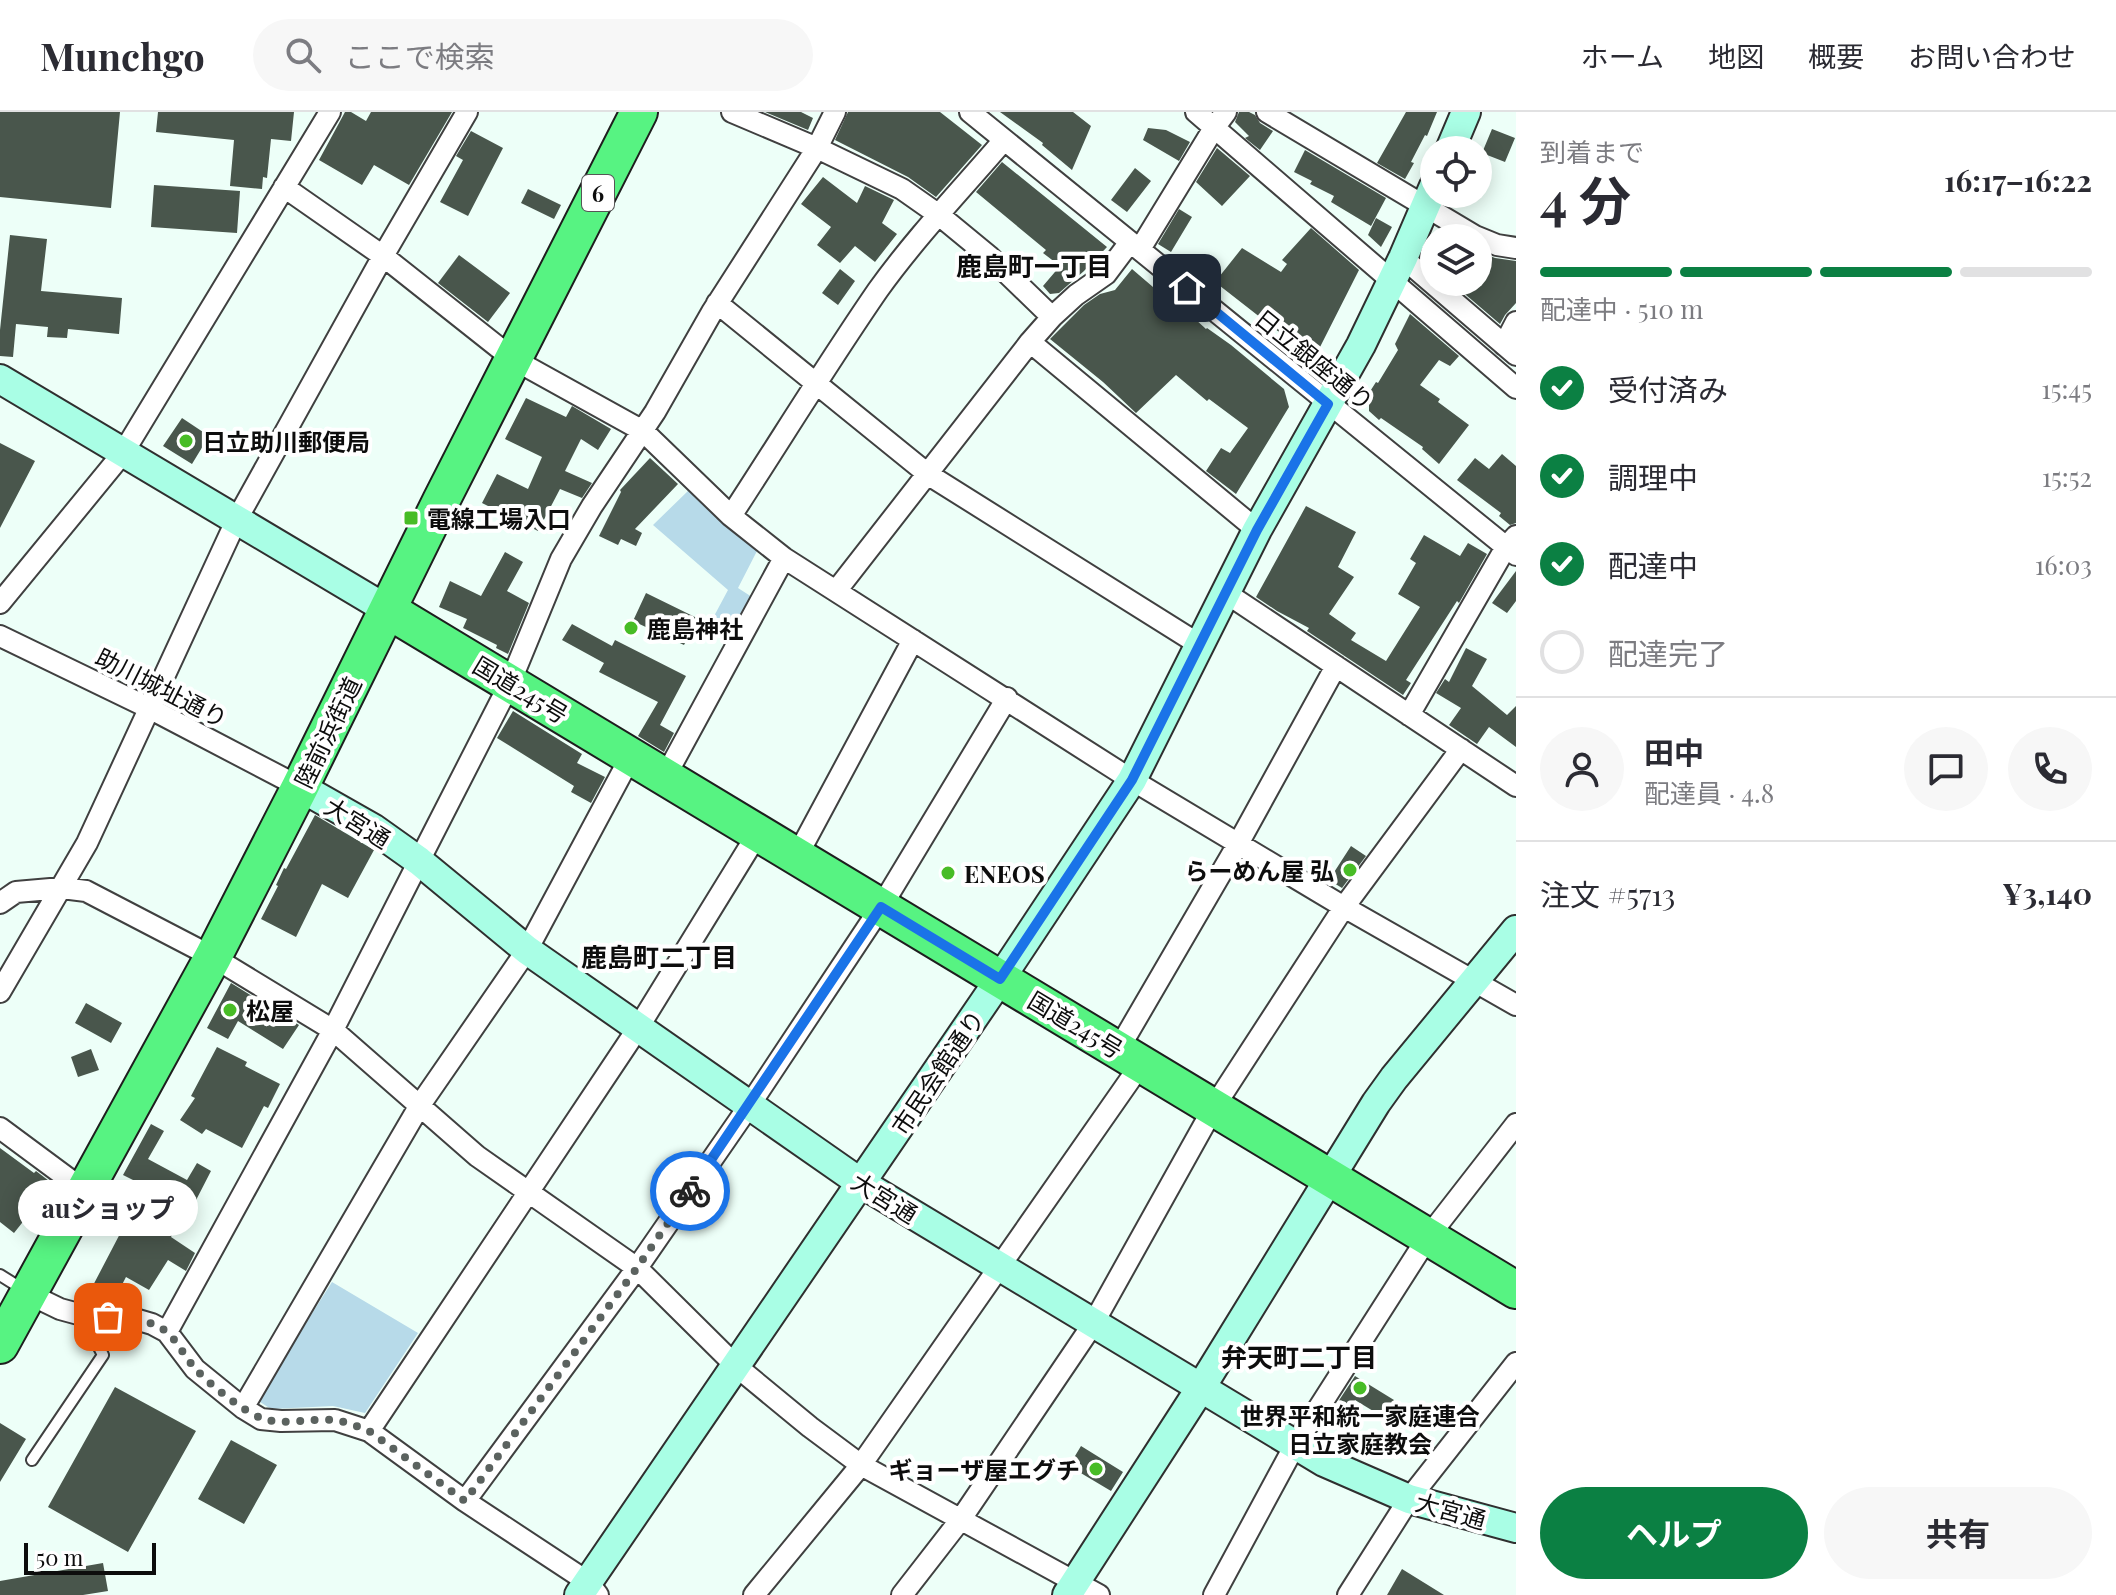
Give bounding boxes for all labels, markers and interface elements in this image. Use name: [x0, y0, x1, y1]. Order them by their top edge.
search box: [253, 19, 813, 91]
text: Munchgo: [40, 30, 205, 81]
icon: search: [281, 33, 325, 77]
text: ここで検索: [345, 36, 495, 76]
text: ホーム: [1581, 37, 1664, 74]
text: 地図: [1708, 37, 1764, 74]
text: 概要: [1808, 37, 1864, 74]
text: お問い合わせ: [1908, 37, 2076, 74]
text: 到着まで: [1540, 134, 1644, 169]
map controls: [1420, 136, 1492, 296]
button: locate: [1420, 136, 1492, 208]
text: 16:17–16:22: [1944, 160, 2092, 200]
text: 4 分: [1540, 164, 1631, 233]
road number: 6: [582, 175, 614, 211]
button: layers: [1420, 224, 1492, 296]
district label: 鹿島町一丁目: [956, 248, 1112, 283]
pin: [1153, 254, 1221, 322]
icon: home: [1165, 266, 1209, 310]
text: 配達中 · 510 m: [1540, 291, 1703, 326]
street label: 日立銀座通り: [1249, 301, 1381, 417]
icon: check: [1540, 366, 1584, 410]
text: 受付済み: [1608, 369, 1728, 409]
text: 15:45: [2041, 371, 2092, 406]
place label: 日立助川郵便局: [202, 425, 370, 457]
marker: 日立助川郵便局: [177, 432, 195, 450]
icon: check: [1540, 454, 1584, 498]
text: 調理中: [1608, 457, 1698, 497]
text: 15:52: [2042, 459, 2092, 494]
place label: 電線工場入口: [427, 502, 571, 534]
marker: 電線工場入口: [402, 509, 420, 527]
icon: check: [1540, 542, 1584, 586]
text: 配達中: [1608, 545, 1698, 585]
text: 16:03: [2035, 547, 2092, 582]
place label: 鹿島神社: [647, 612, 743, 644]
marker: 鹿島神社: [622, 619, 640, 637]
text: 配達完了: [1608, 633, 1728, 673]
street label: 助川城址通り: [91, 640, 233, 734]
street label: 国道245号: [468, 648, 574, 730]
street label: 陸前浜街道: [286, 671, 368, 793]
button: person: [1540, 727, 1624, 811]
button: chat: [1904, 727, 1988, 811]
button: phone: [2008, 727, 2092, 811]
text: 田中: [1644, 732, 1704, 772]
text: 配達員 · 4.8: [1644, 775, 1774, 810]
street label: 大宮通: [319, 789, 397, 855]
place label: らーめん屋 弘: [1184, 854, 1334, 886]
place label: ENEOS: [964, 857, 1045, 889]
marker: らーめん屋 弘: [1341, 861, 1359, 879]
marker: ENEOS: [939, 864, 957, 882]
text: ¥3,140: [2002, 873, 2092, 913]
text: 注文 #5713: [1540, 874, 1675, 914]
district label: 鹿島町二丁目: [581, 939, 737, 974]
street label: 国道245号: [1023, 983, 1129, 1065]
place label: 松屋: [246, 994, 294, 1026]
marker: 松屋: [221, 1001, 239, 1019]
street label: 市民会館通り: [883, 1003, 991, 1141]
courier: [650, 1151, 730, 1231]
street label: 大宮通: [846, 1164, 924, 1230]
icon: bike: [668, 1169, 712, 1213]
callout: auショップ: [18, 1181, 198, 1237]
text: auショップ: [41, 1190, 175, 1225]
pin: [74, 1283, 142, 1351]
icon: bag: [86, 1295, 130, 1339]
district label: 弁天町二丁目: [1221, 1339, 1377, 1374]
marker: 世界平和統一家庭連合 日立家庭教会: [1351, 1379, 1369, 1397]
place label: 世界平和統一家庭連合 日立家庭教会: [1240, 1399, 1480, 1459]
place label: ギョーザ屋エグチ: [888, 1453, 1080, 1485]
marker: ギョーザ屋エグチ: [1087, 1460, 1105, 1478]
street label: 大宮通: [1412, 1485, 1490, 1535]
button: ヘルプ: [1540, 1487, 1808, 1579]
button: 共有: [1824, 1487, 2092, 1579]
scale bar: [24, 1539, 156, 1575]
text: 50 m: [36, 1542, 83, 1572]

